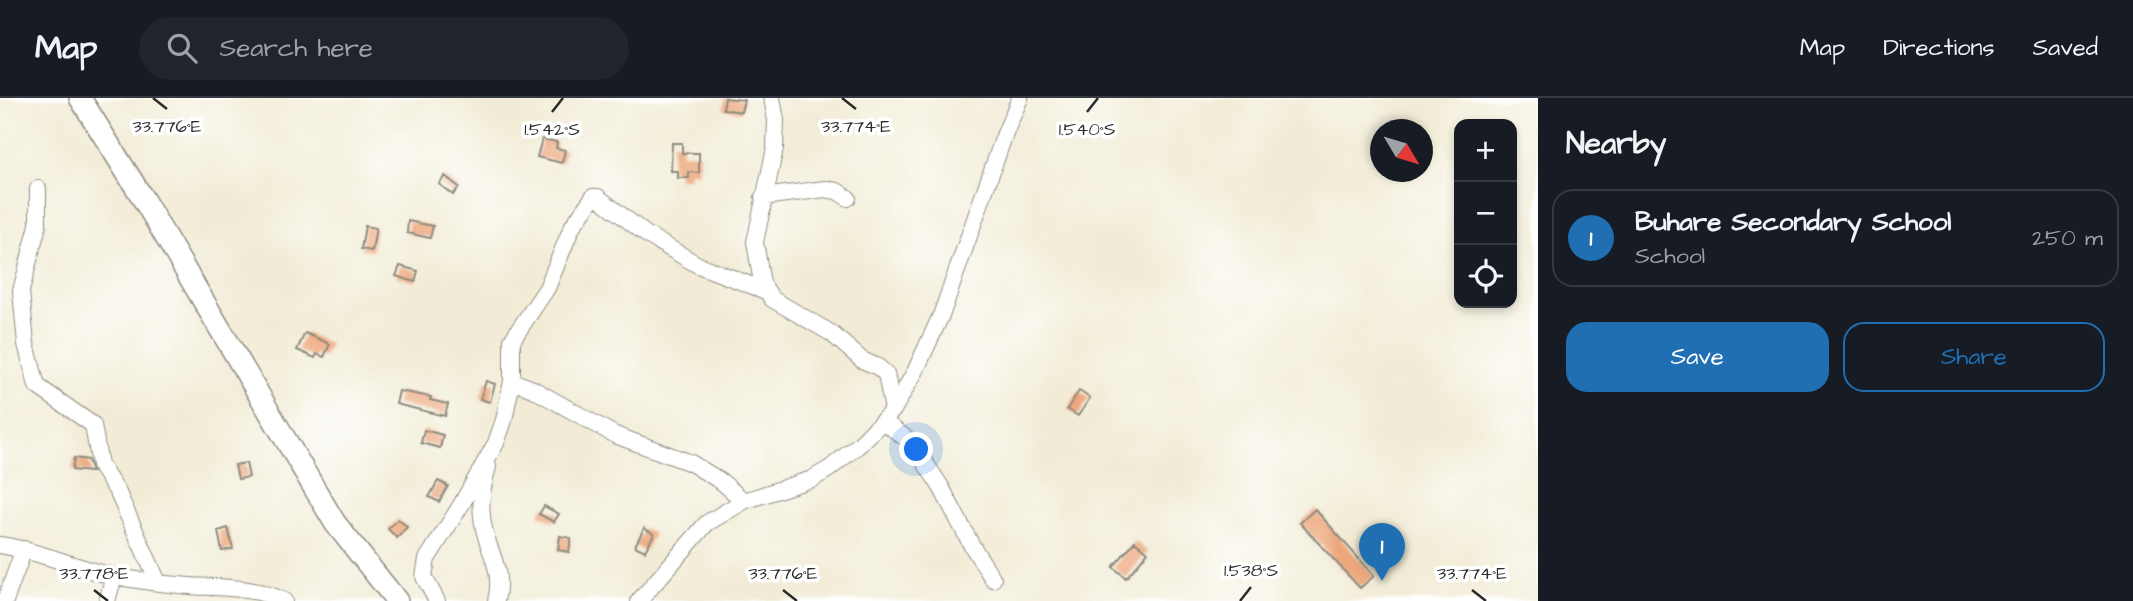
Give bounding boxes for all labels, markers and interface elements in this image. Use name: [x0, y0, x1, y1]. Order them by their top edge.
search box: [139, 17, 629, 80]
text: Map: [35, 25, 97, 71]
icon: search: [163, 29, 201, 67]
text: Search here: [219, 30, 373, 66]
text: Map: [1800, 31, 1845, 65]
text: Directions: [1883, 31, 1995, 65]
text: Saved: [2033, 31, 2098, 65]
text: 33.776°E: [133, 114, 202, 139]
text: 33.774°E: [821, 114, 891, 139]
text: 1.542°S: [524, 117, 580, 142]
text: 1.540°S: [1059, 117, 1115, 142]
north arrow: [1370, 119, 1433, 182]
map controls: [1454, 119, 1517, 308]
button: +: [1454, 119, 1517, 182]
text: Nearby: [1566, 123, 1666, 165]
button: −: [1454, 182, 1517, 245]
text: Buhare Secondary School: [1635, 204, 1951, 240]
text: 1: [1590, 222, 1592, 254]
text: 250 m: [2032, 222, 2103, 254]
text: School: [1635, 240, 1705, 272]
button: locate: [1454, 245, 1517, 308]
button: Save: [1566, 322, 1829, 392]
button: Share: [1843, 322, 2105, 392]
your location: [899, 432, 933, 466]
pin: 1: [1359, 523, 1405, 581]
text: 1.538°S: [1224, 558, 1278, 583]
text: 33.778°E: [59, 561, 129, 586]
text: 33.776°E: [749, 561, 818, 586]
text: 33.774°E: [1437, 561, 1507, 586]

